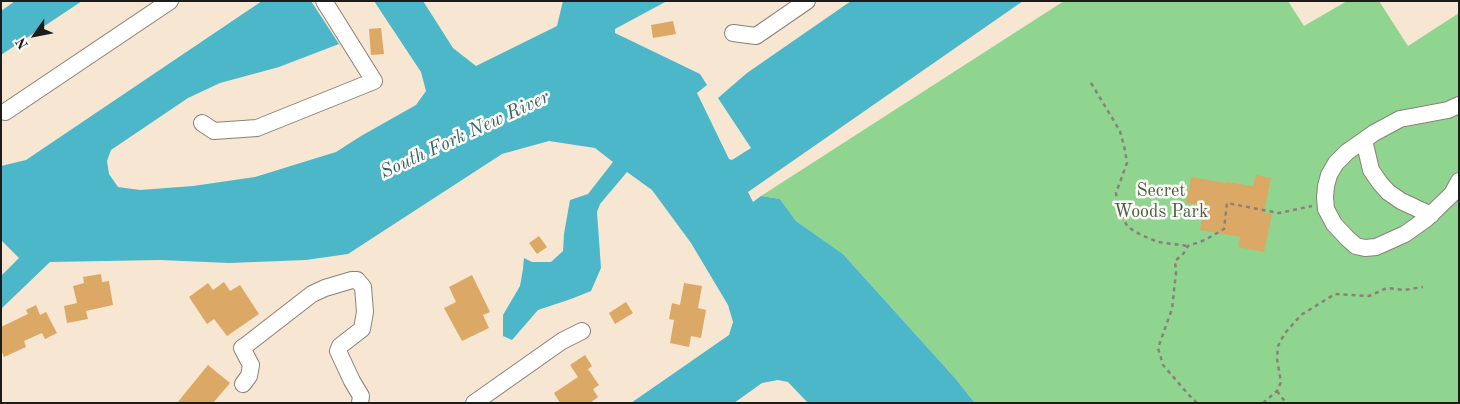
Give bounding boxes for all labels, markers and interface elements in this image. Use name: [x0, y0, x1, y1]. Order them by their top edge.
north arrow: [10, 10, 60, 60]
text: N: [14, 35, 31, 51]
water label: South Fork New River: [377, 86, 553, 184]
park label: Secret Woods Park: [1114, 180, 1208, 222]

